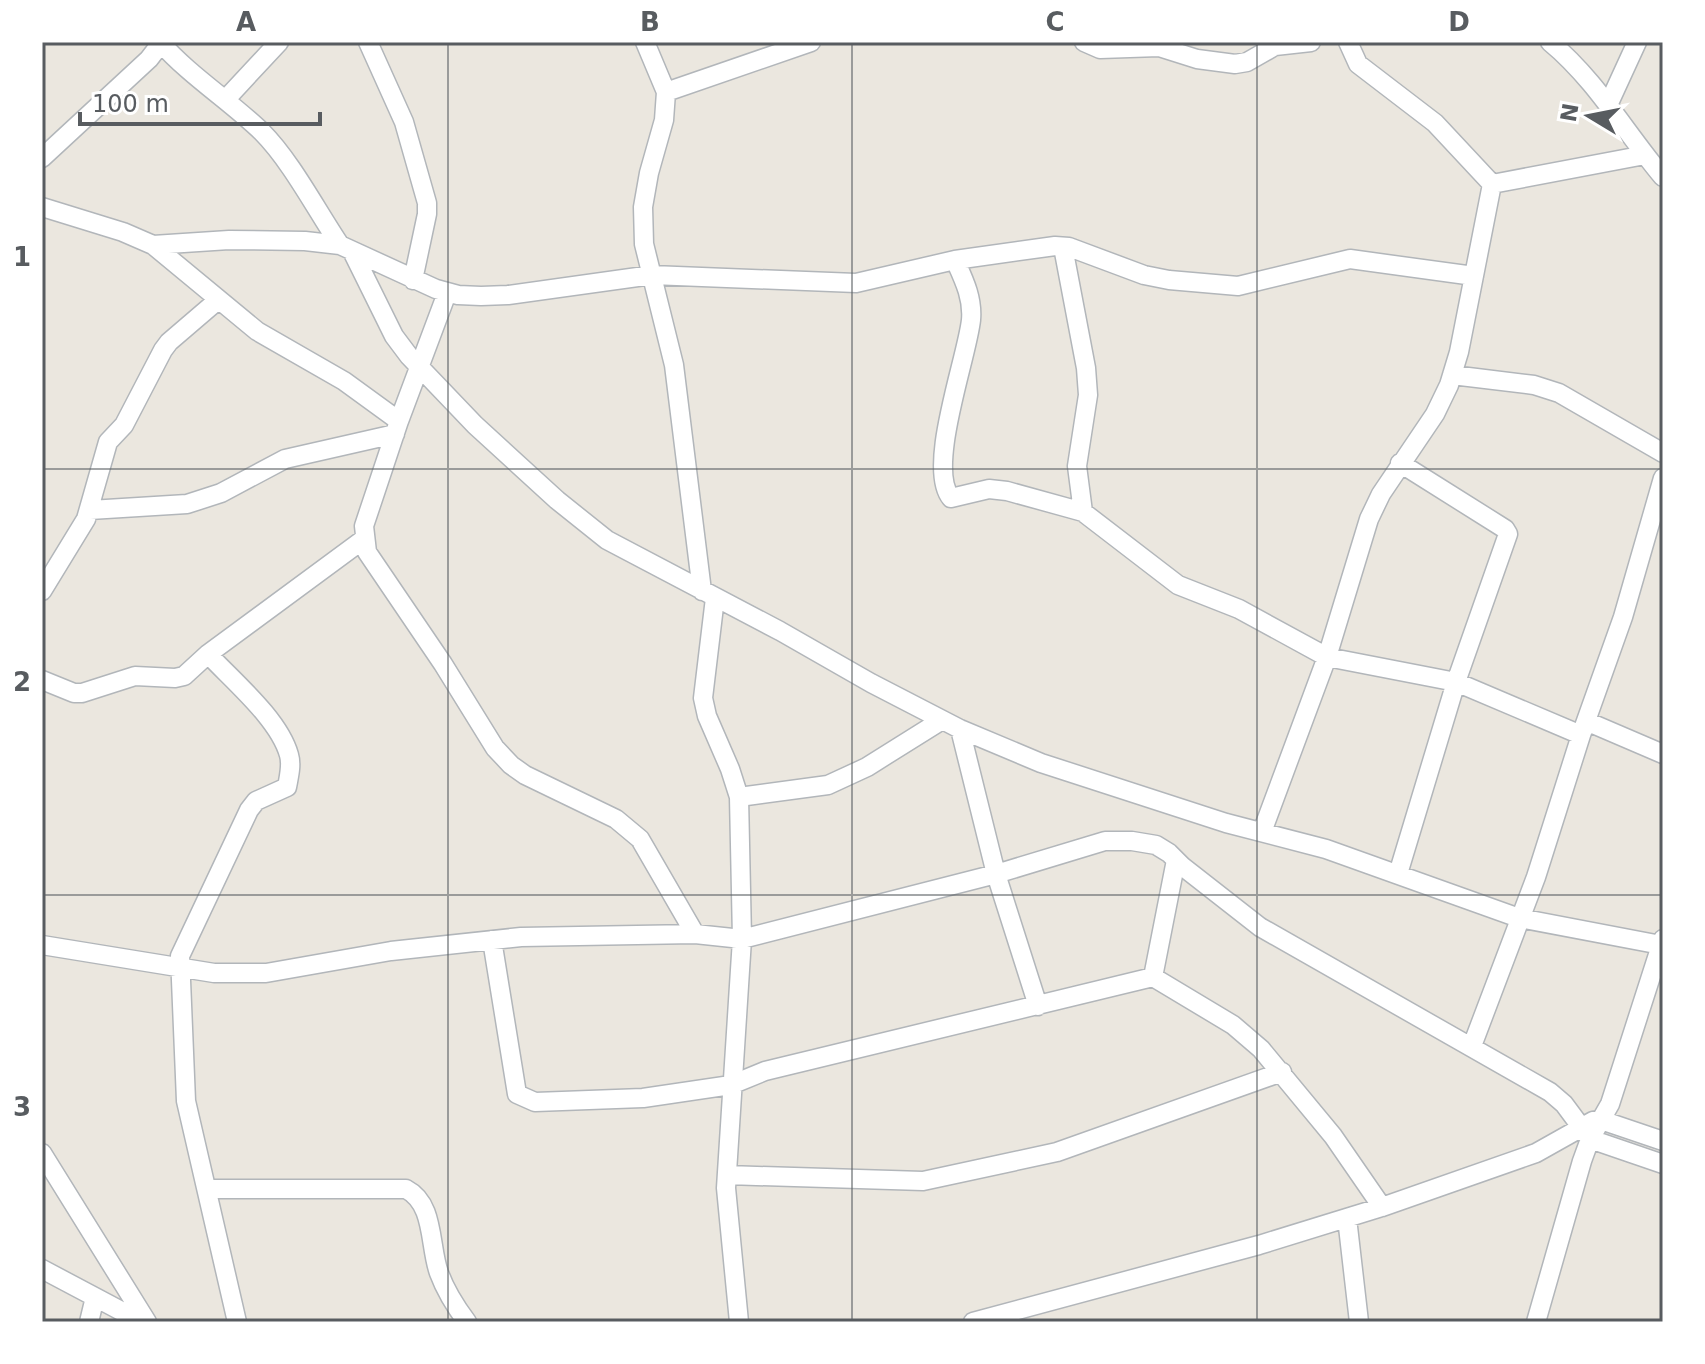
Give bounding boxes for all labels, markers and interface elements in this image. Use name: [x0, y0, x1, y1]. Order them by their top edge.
text: A: [236, 7, 256, 37]
text: B: [640, 7, 660, 37]
text: C: [1045, 7, 1065, 37]
text: D: [1448, 7, 1470, 37]
scale bar: [80, 76, 320, 126]
north arrow: [1549, 76, 1629, 156]
text: 100 m: [92, 90, 169, 118]
text: N: [1556, 101, 1584, 124]
text: 1: [13, 242, 31, 272]
text: 2: [13, 667, 31, 697]
text: 3: [13, 1092, 31, 1122]

